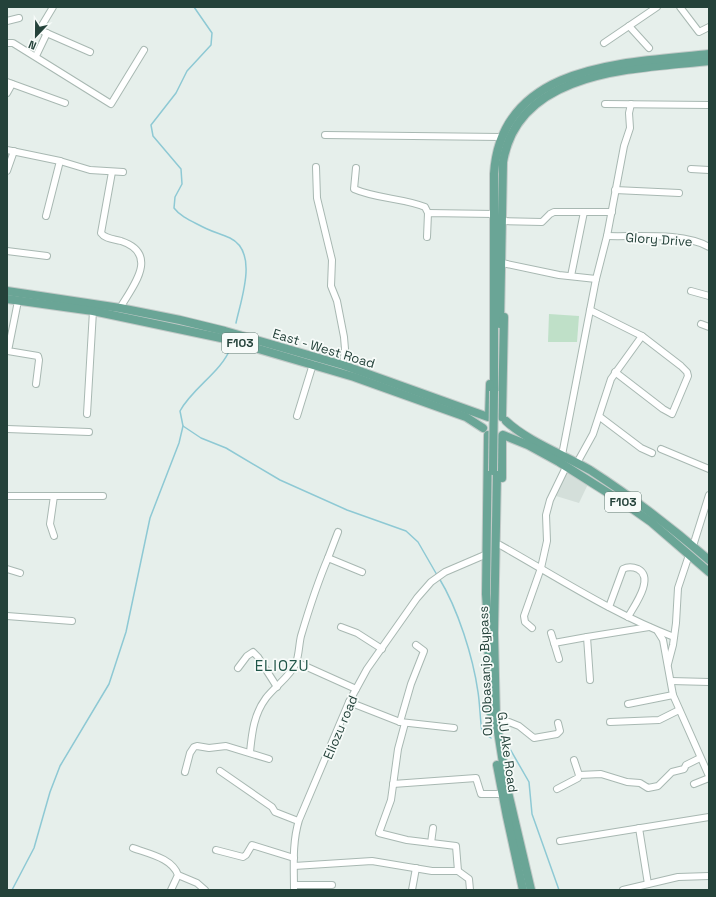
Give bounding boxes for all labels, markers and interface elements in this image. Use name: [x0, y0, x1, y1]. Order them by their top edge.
north arrow: [16, 16, 56, 56]
text: N: [26, 37, 38, 53]
street label: Glory Drive: [625, 229, 693, 250]
street label: East - West Road: [271, 325, 377, 372]
road number: F103: [222, 333, 258, 353]
road number: F103: [605, 492, 641, 512]
street label: Olu Obasanjo Bypass: [475, 605, 496, 737]
district label: ELIOZU: [255, 656, 309, 675]
street label: Eliozu road: [319, 693, 362, 762]
street label: G.U Ake Road: [493, 711, 522, 793]

